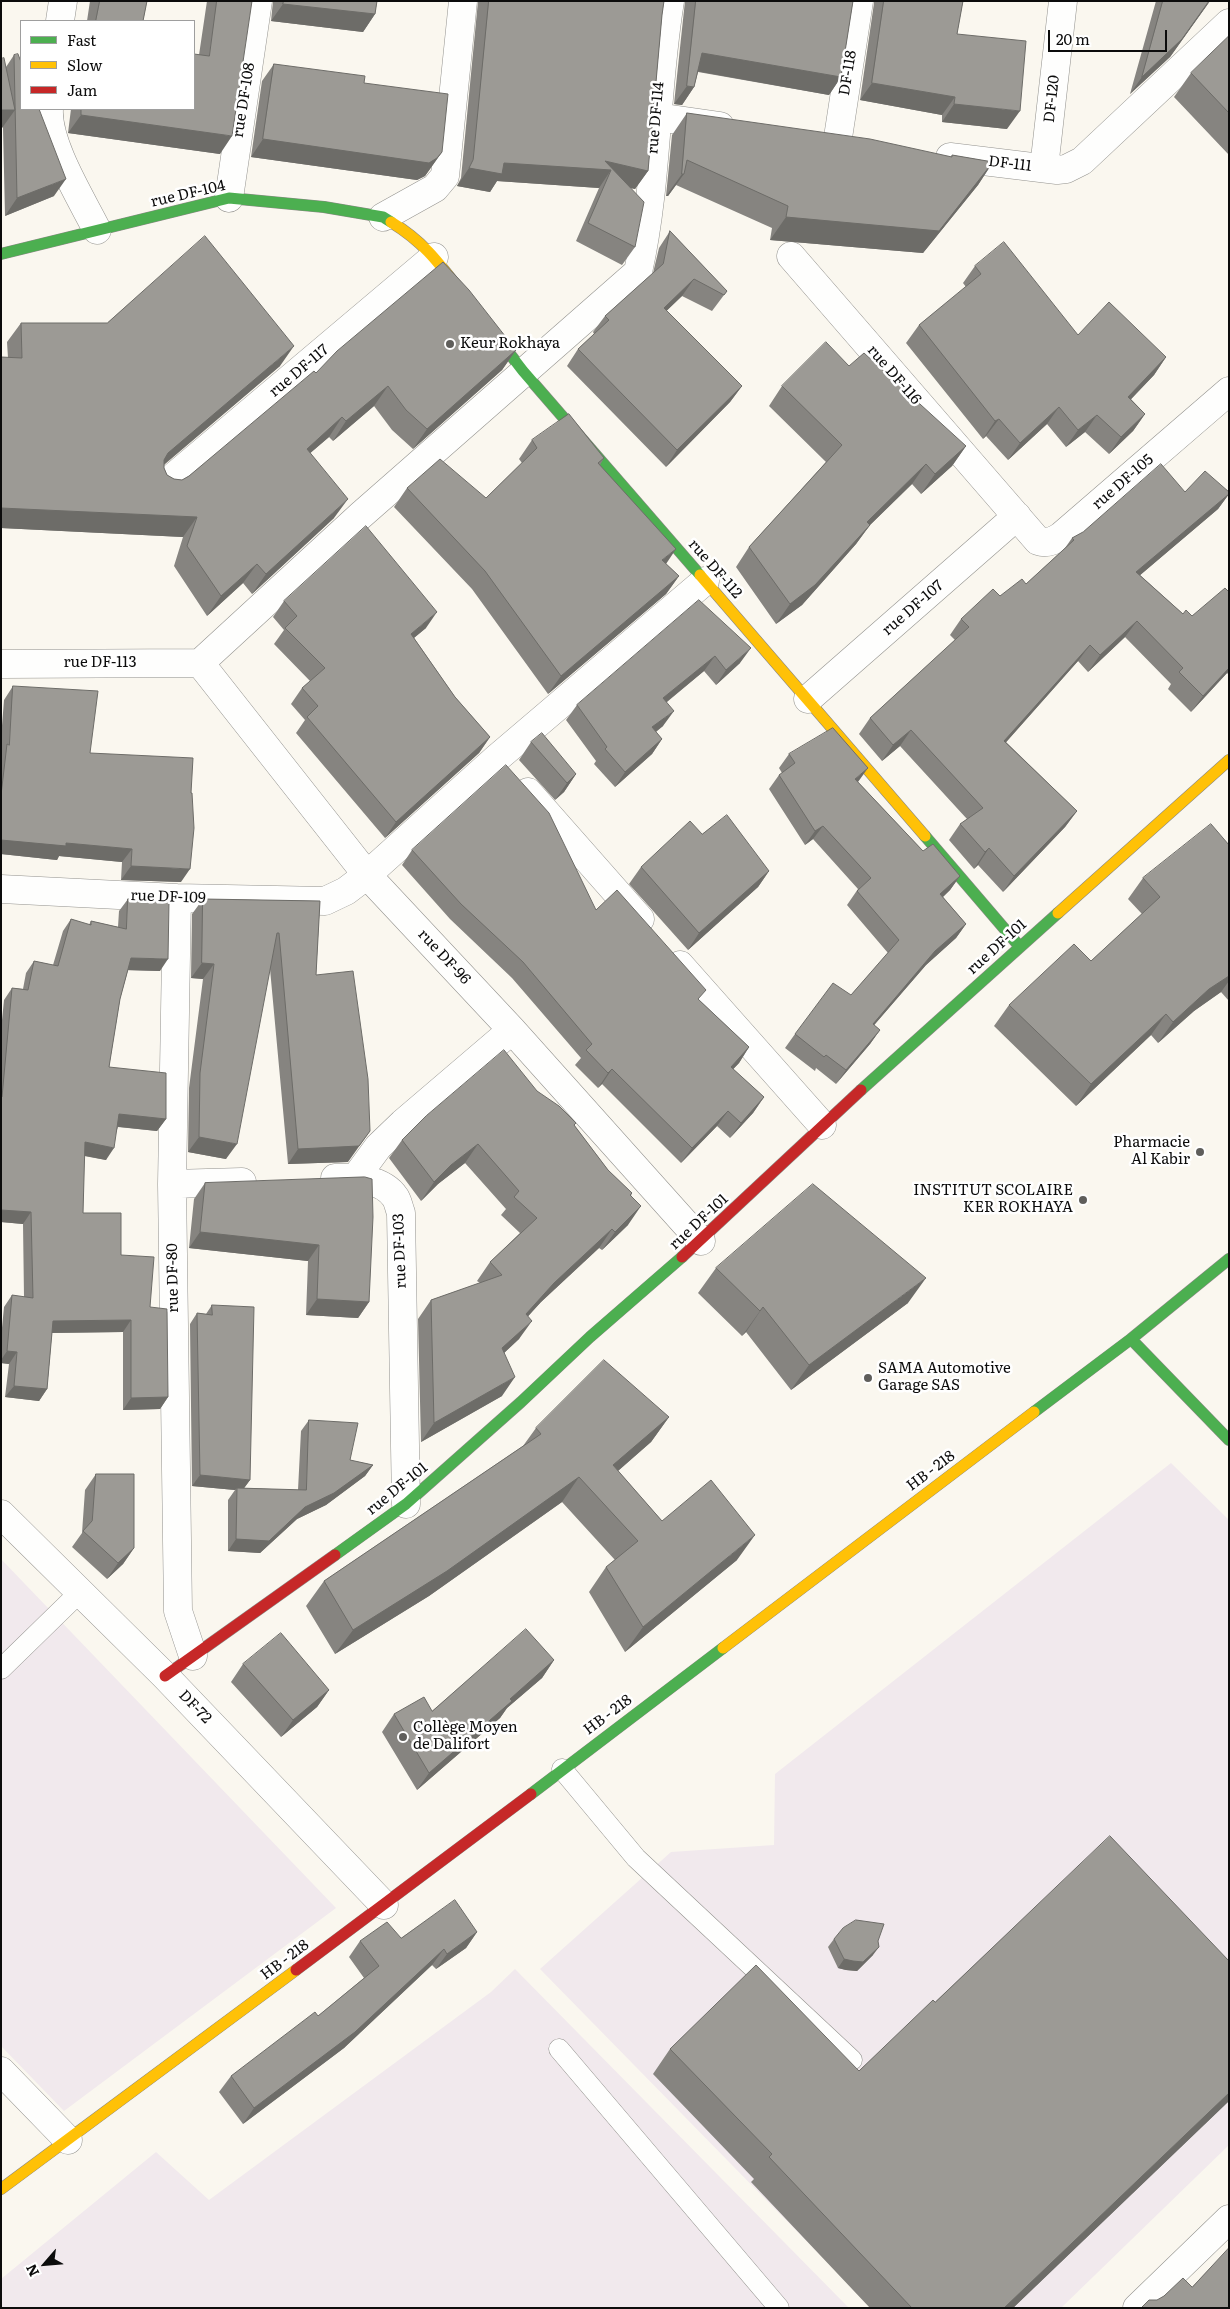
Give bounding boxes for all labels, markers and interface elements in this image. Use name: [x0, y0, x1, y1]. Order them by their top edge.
legend: [20, 20, 195, 110]
scale bar: [1050, 20, 1169, 52]
text: 20 m: [1056, 27, 1090, 50]
text: Fast: [67, 28, 96, 51]
street label: DF-118: [836, 49, 860, 97]
text: Slow: [67, 53, 102, 76]
street label: rue DF-108: [229, 61, 259, 139]
street label: DF-120: [1041, 74, 1063, 124]
text: Jam: [67, 78, 97, 101]
street label: rue DF-114: [644, 81, 668, 155]
street label: DF-111: [987, 152, 1033, 176]
street label: rue DF-104: [149, 177, 227, 211]
place label: Keur Rokhaya: [460, 335, 560, 353]
marker: Keur Rokhaya: [444, 338, 456, 350]
street label: rue DF-117: [266, 341, 332, 401]
street label: rue DF-116: [863, 342, 925, 408]
street label: rue DF-105: [1089, 451, 1157, 513]
street label: rue DF-112: [684, 536, 746, 602]
street label: rue DF-107: [879, 577, 947, 639]
street label: rue DF-113: [63, 654, 137, 672]
street label: rue DF-109: [130, 887, 206, 907]
street label: rue DF-101: [964, 916, 1030, 978]
street label: rue DF-96: [414, 926, 474, 988]
place label: Pharmacie Al Kabir: [1113, 1134, 1190, 1169]
marker: Pharmacie Al Kabir: [1194, 1146, 1206, 1158]
place label: INSTITUT SCOLAIRE KER ROKHAYA: [913, 1182, 1073, 1217]
street label: rue DF-101: [666, 1190, 732, 1254]
marker: INSTITUT SCOLAIRE KER ROKHAYA: [1077, 1194, 1089, 1206]
street label: rue DF-103: [390, 1213, 410, 1289]
street label: rue DF-80: [163, 1243, 183, 1313]
place label: SAMA Automotive Garage SAS: [878, 1360, 1011, 1395]
marker: SAMA Automotive Garage SAS: [862, 1372, 874, 1384]
street label: HB - 218: [903, 1447, 959, 1495]
street label: rue DF-101: [363, 1459, 431, 1519]
street label: DF-72: [175, 1686, 215, 1728]
street label: HB - 218: [580, 1691, 636, 1739]
place label: Collège Moyen de Dalifort: [413, 1719, 518, 1754]
marker: Collège Moyen de Dalifort: [397, 1731, 409, 1743]
street label: HB - 218: [257, 1936, 313, 1984]
north arrow: [20, 2239, 70, 2289]
text: N: [20, 2261, 43, 2281]

